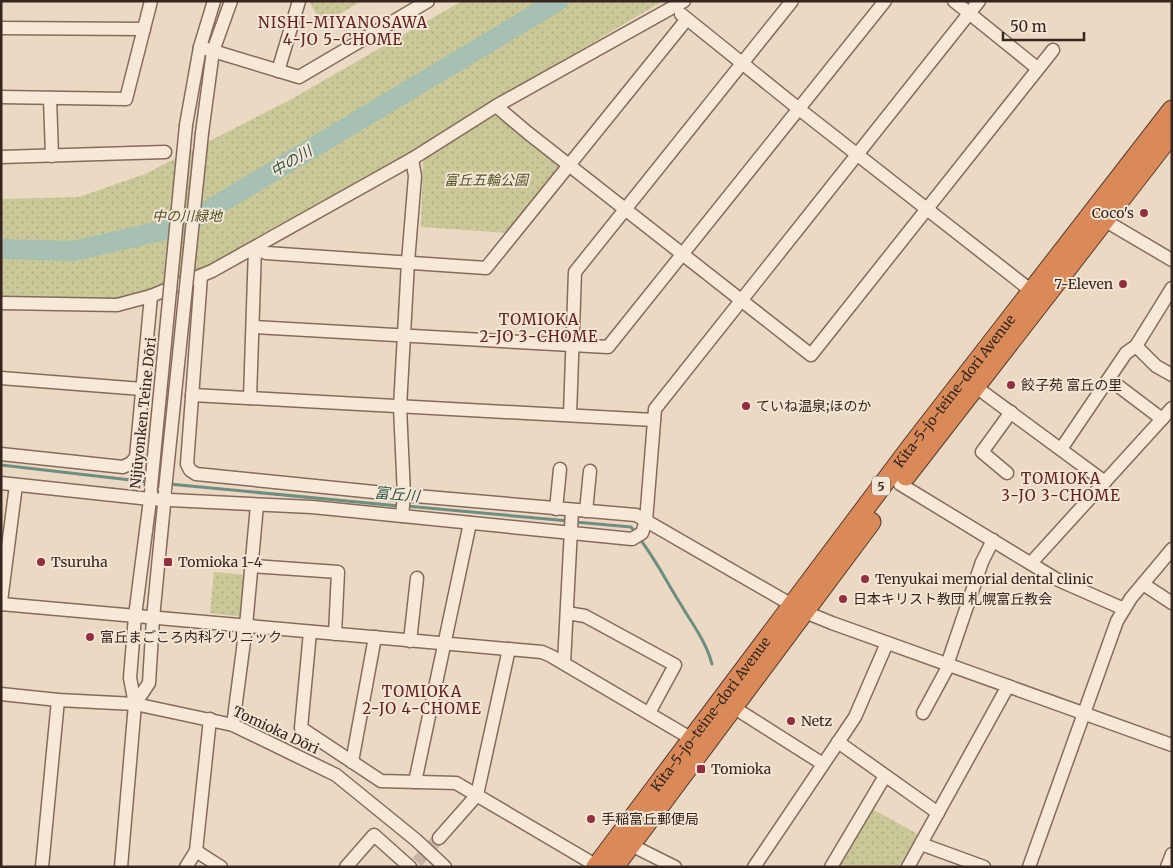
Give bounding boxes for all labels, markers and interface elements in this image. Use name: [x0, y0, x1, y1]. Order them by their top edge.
scale bar: [1003, 10, 1084, 42]
district label: NISHI-MIYANOSAWA 4-JO 5-CHOME: [258, 13, 428, 49]
text: 50 m: [1010, 17, 1047, 36]
water label: 中の川: [267, 140, 317, 181]
park label: 富丘五輪公園: [444, 171, 530, 189]
place label: Coco's: [1092, 204, 1134, 222]
park label: 中の川緑地: [152, 207, 224, 225]
marker: Coco's: [1138, 207, 1150, 219]
place label: 7-Eleven: [1054, 275, 1113, 293]
marker: 7-Eleven: [1117, 278, 1129, 290]
district label: TOMIOKA 2-JO 3-CHOME: [479, 310, 599, 346]
street label: Kita-5-jo-teine-dori Avenue: [890, 311, 1019, 471]
street label: Nijūyonken Teine Dōri: [126, 336, 160, 490]
place label: 餃子苑 富丘の里: [1021, 376, 1122, 394]
marker: 餃子苑 富丘の里: [1005, 379, 1017, 391]
place label: ていね温泉;ほのか: [756, 397, 872, 415]
marker: ていね温泉;ほのか: [740, 400, 752, 412]
district label: TOMIOKA 3-JO 3-CHOME: [1001, 469, 1121, 505]
road number: 5: [872, 476, 890, 496]
water label: 富丘川: [374, 483, 422, 506]
place label: Tsuruha: [51, 553, 108, 571]
place label: Tomioka 1-4: [178, 553, 263, 571]
marker: Tsuruha: [35, 556, 47, 568]
marker: Tomioka 1-4: [162, 556, 174, 568]
place label: Tenyukai memorial dental clinic: [875, 570, 1093, 588]
marker: Tenyukai memorial dental clinic: [859, 573, 871, 585]
place label: 日本キリスト教団 札幌富丘教会: [853, 590, 1052, 608]
marker: 日本キリスト教団 札幌富丘教会: [837, 593, 849, 605]
place label: 富丘まごころ内科クリニック: [100, 628, 282, 646]
marker: 富丘まごころ内科クリニック: [84, 631, 96, 643]
street label: Kita-5-jo-teine-dori Avenue: [647, 633, 774, 795]
district label: TOMIOKA 2-JO 4-CHOME: [362, 682, 482, 718]
street label: Tomioka Dōri: [230, 702, 322, 758]
place label: Netz: [801, 712, 833, 730]
marker: Netz: [785, 715, 797, 727]
place label: Tomioka: [711, 760, 772, 778]
marker: Tomioka: [695, 763, 707, 775]
place label: 手稲富丘郵便局: [601, 810, 699, 828]
marker: 手稲富丘郵便局: [585, 813, 597, 825]

